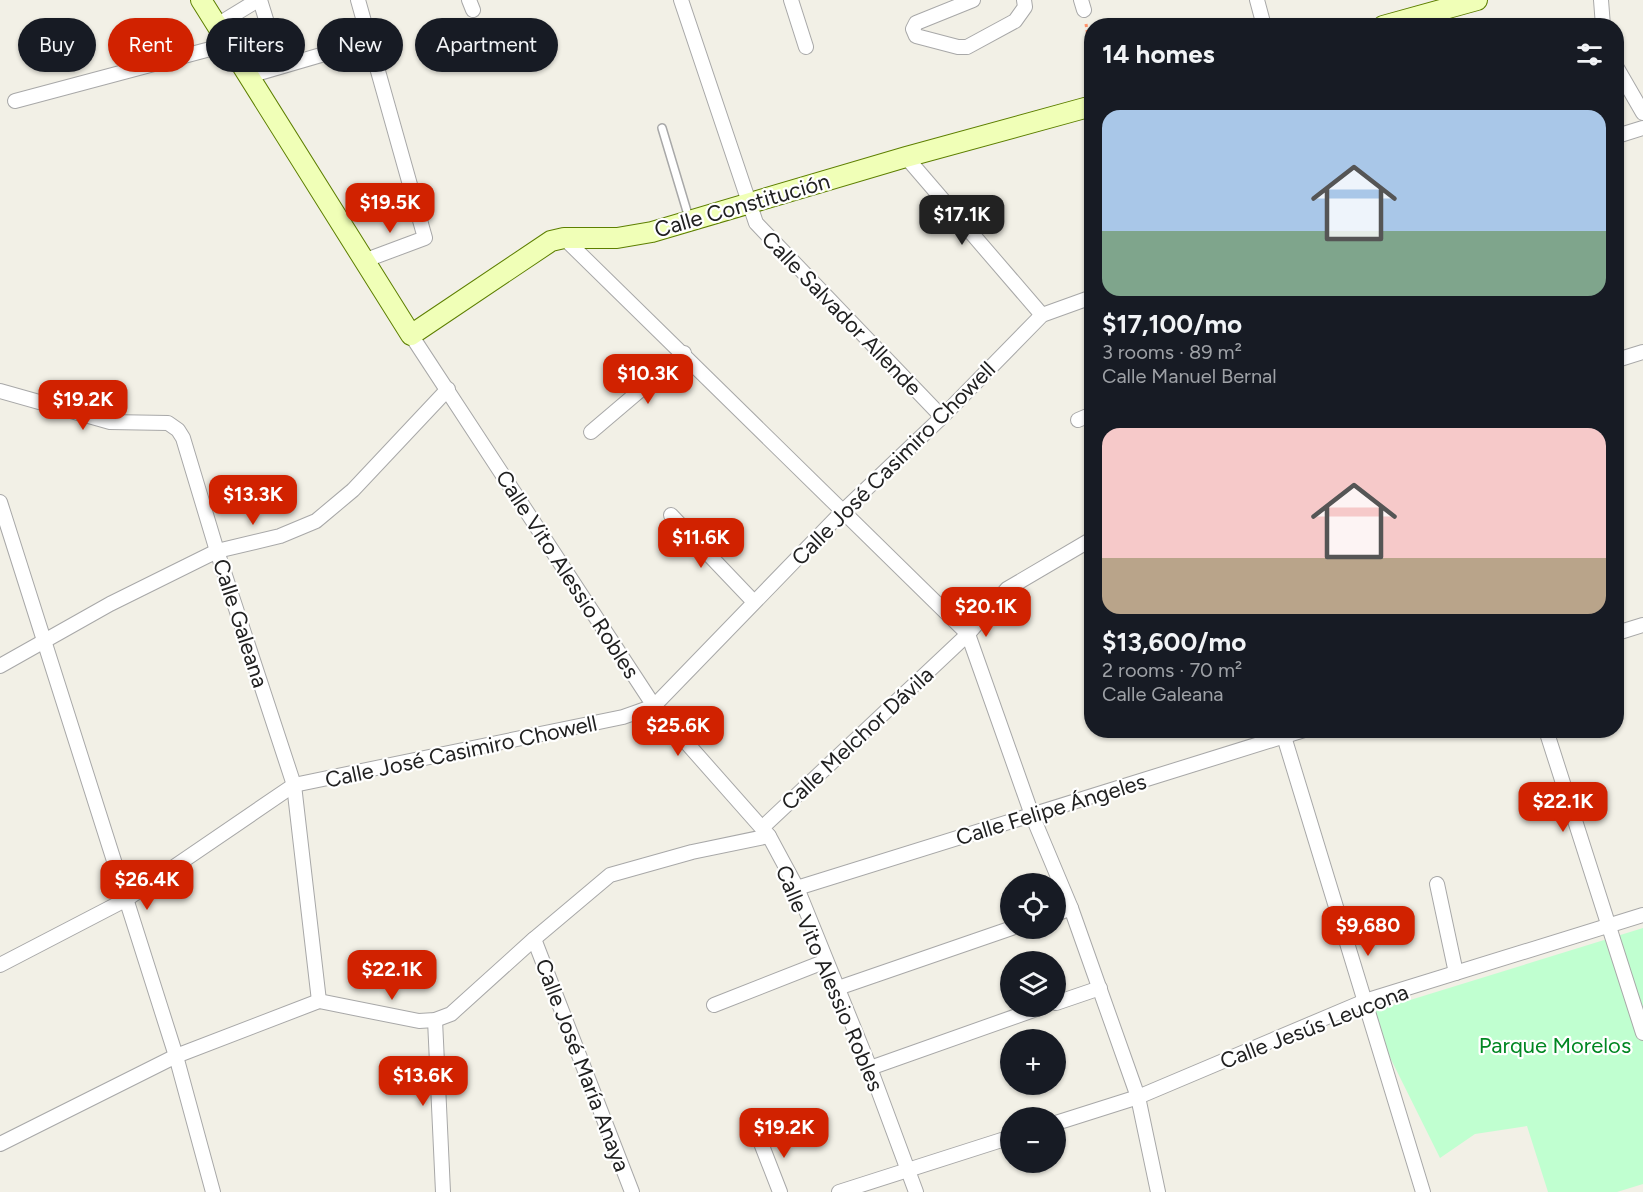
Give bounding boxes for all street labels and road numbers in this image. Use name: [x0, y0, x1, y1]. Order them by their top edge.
street label: Calle Constitución: [651, 168, 833, 243]
street label: Calle Salvador Allende: [756, 225, 927, 401]
street label: Calle José Casimiro Chowell: [786, 356, 1001, 571]
street label: Calle Vito Alessio Robles: [490, 465, 645, 684]
street label: Calle Galeana: [207, 555, 274, 691]
street label: Calle Melchor Dávila: [776, 661, 939, 816]
street label: Calle José Casimiro Chowell: [323, 709, 599, 794]
street label: Calle Felipe Ángeles: [953, 768, 1150, 851]
street label: Calle Vito Alessio Robles: [770, 861, 889, 1095]
street label: Calle José María Anaya: [529, 955, 636, 1175]
street label: Calle Jesús Leucona: [1216, 978, 1412, 1075]

